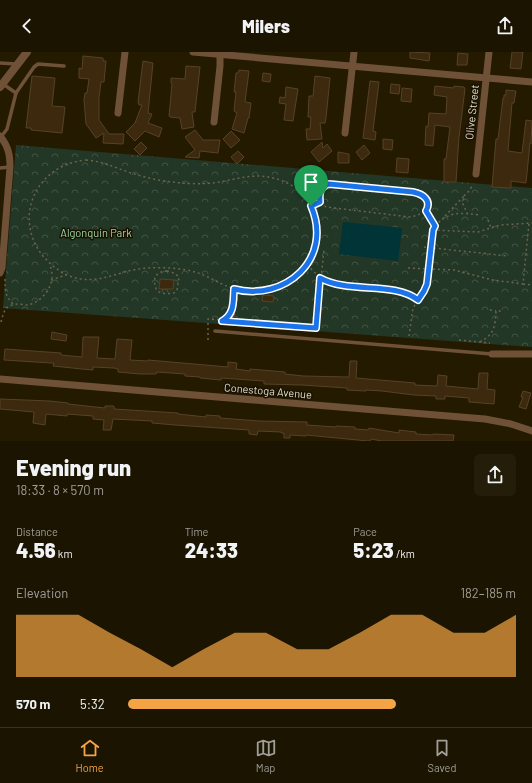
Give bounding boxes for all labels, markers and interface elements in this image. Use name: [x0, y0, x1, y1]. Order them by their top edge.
icon: back: [16, 15, 38, 37]
text: Milers: [242, 15, 290, 37]
icon: share: [494, 15, 516, 37]
street label: Olive Street: [462, 84, 481, 140]
pin: [294, 165, 328, 206]
icon: arrive: [300, 171, 322, 193]
park label: Algonquin Park: [60, 226, 132, 239]
street label: Conestoga Avenue: [224, 380, 313, 401]
text: Evening run: [16, 454, 131, 480]
button: share: [474, 454, 516, 496]
text: 18:33 · 8 × 570 m: [16, 482, 104, 498]
text: Distance: [16, 525, 58, 538]
text: Time: [185, 525, 208, 538]
text: Pace: [353, 525, 377, 538]
text: 4.56: [16, 538, 56, 562]
text: 24:33: [185, 538, 238, 562]
text: 5:23: [353, 538, 394, 562]
text: km: [56, 547, 72, 560]
text: /km: [394, 547, 415, 560]
text: Elevation: [16, 585, 68, 601]
text: 182–185 m: [461, 585, 516, 601]
text: 570 m: [16, 696, 50, 712]
text: 5:32: [80, 696, 105, 712]
tab: Home: [76, 737, 104, 774]
tab: Map: [255, 737, 277, 774]
tab: Saved: [428, 737, 456, 774]

